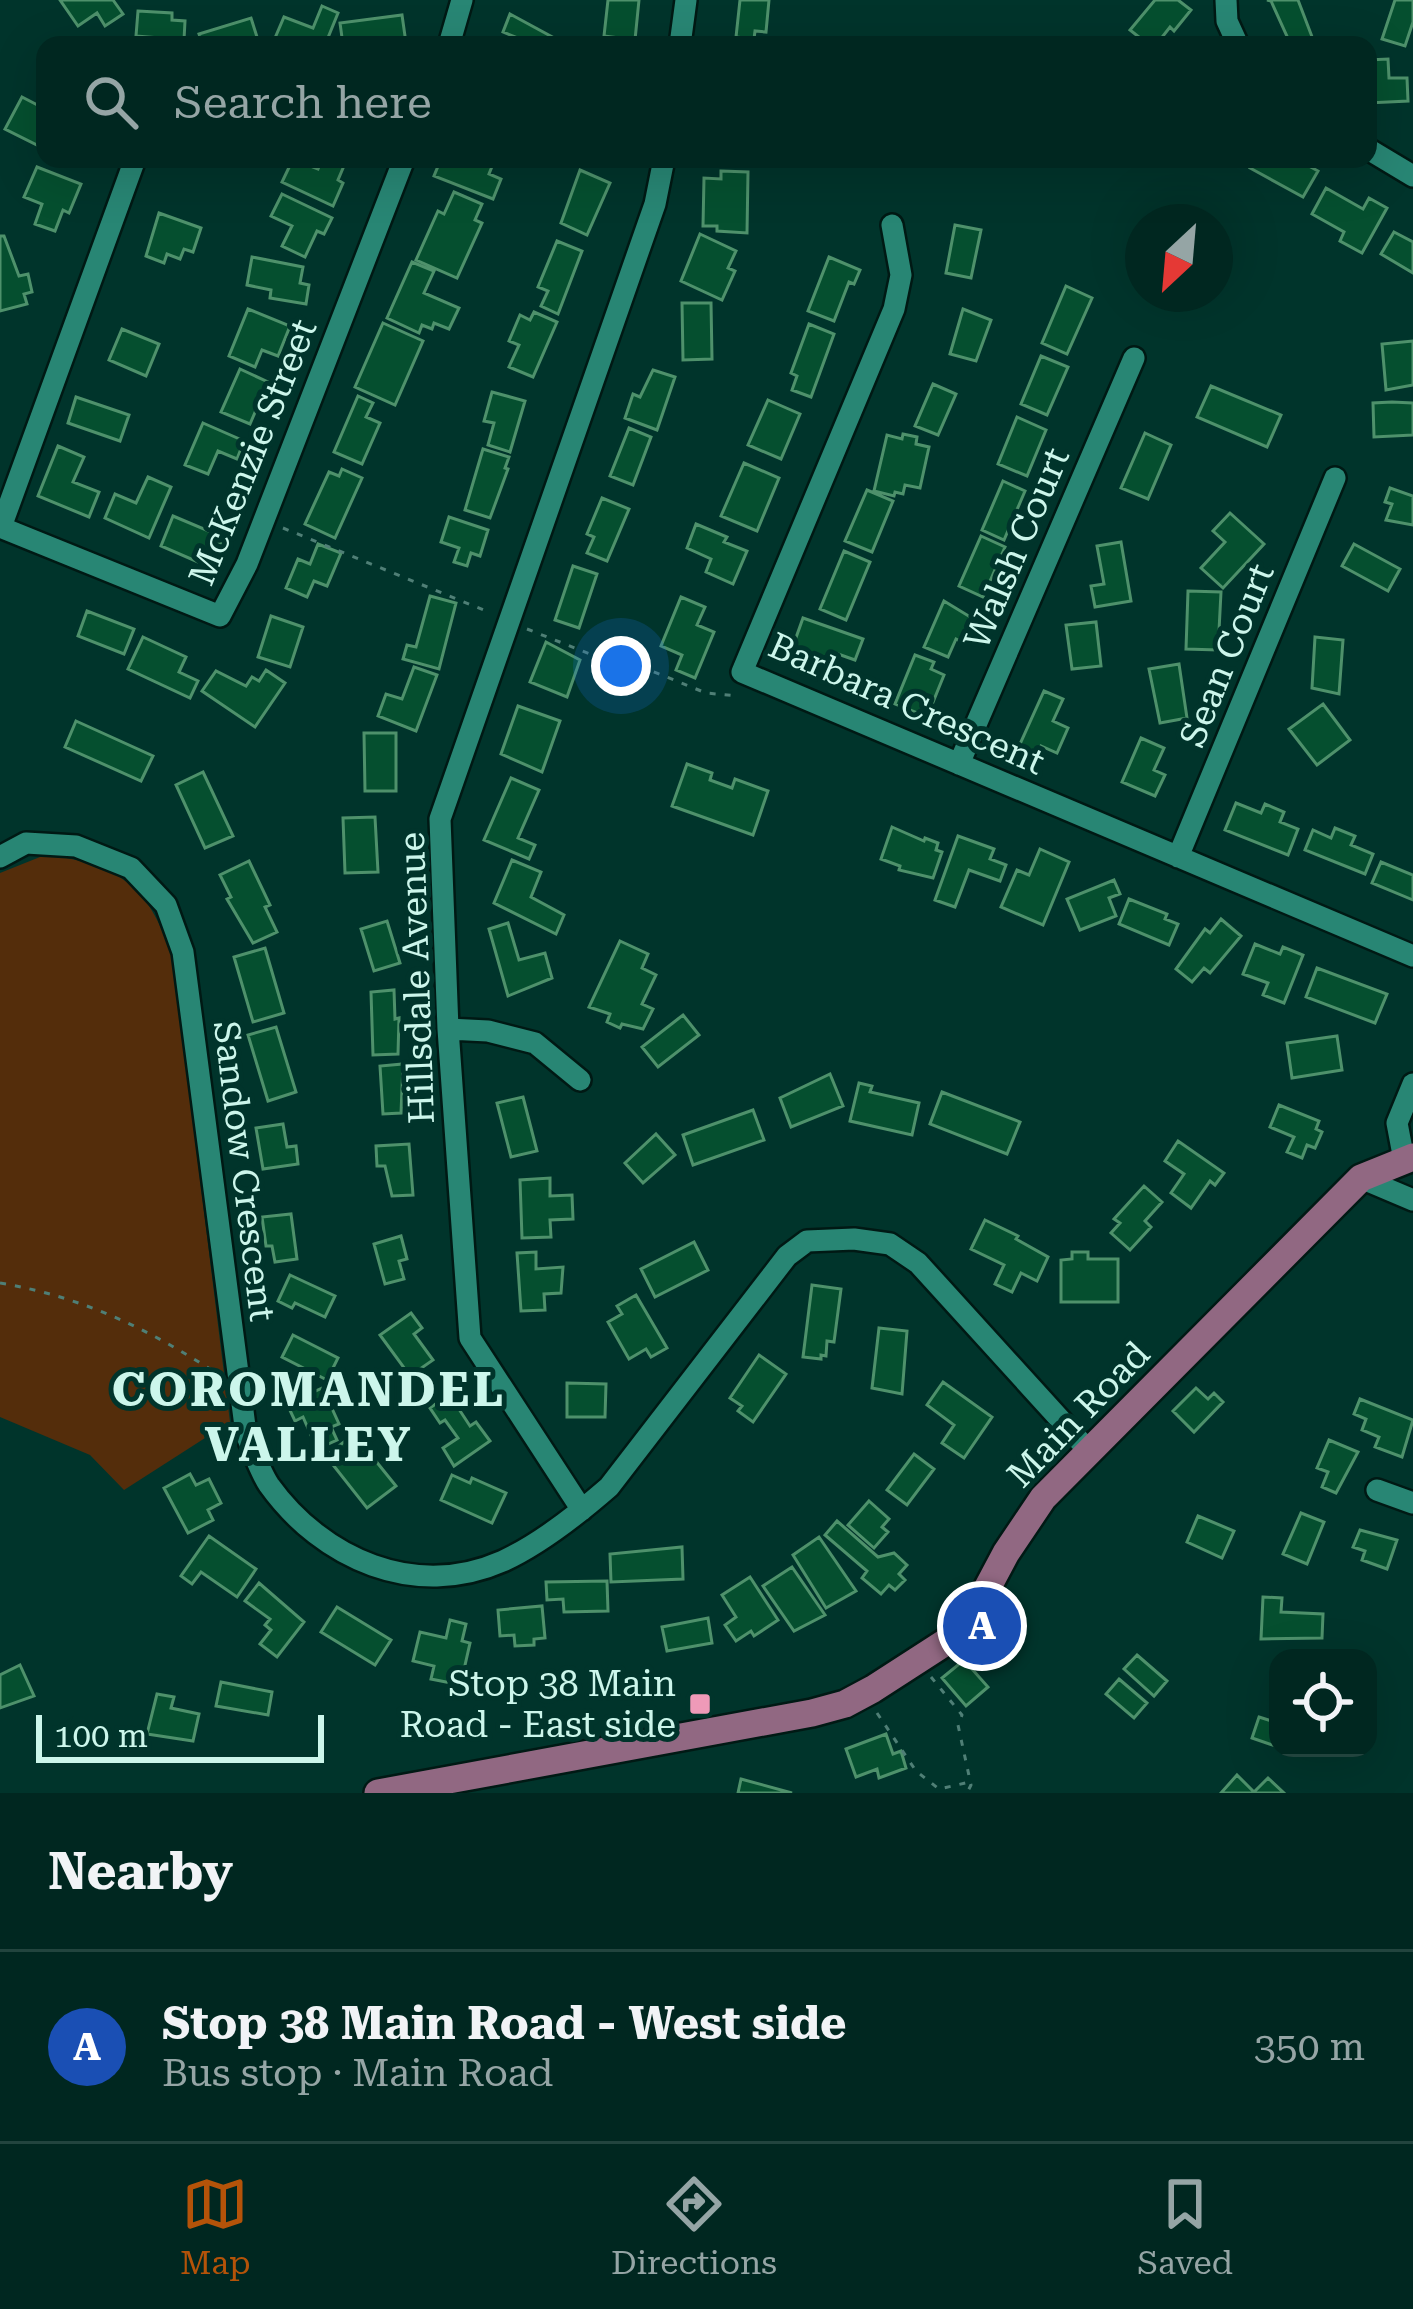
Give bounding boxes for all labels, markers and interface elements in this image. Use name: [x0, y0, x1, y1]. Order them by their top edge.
search box: [36, 36, 1377, 168]
icon: search: [78, 69, 144, 135]
text: Search here: [174, 76, 432, 129]
north arrow: [1125, 204, 1233, 312]
street label: McKenzie Street: [180, 313, 325, 591]
street label: Walsh Court: [956, 441, 1078, 655]
street label: Sean Court: [1171, 558, 1283, 753]
street label: Barbara Crescent: [762, 624, 1051, 784]
your location: [591, 636, 651, 696]
street label: Hillsdale Avenue: [391, 831, 443, 1125]
street label: Sandow Crescent: [205, 1019, 283, 1324]
street label: Main Road: [999, 1333, 1158, 1496]
district label: COROMANDEL VALLEY: [112, 1362, 506, 1473]
pin: A: [943, 1581, 1021, 1671]
map controls: [1269, 1649, 1377, 1757]
button: locate: [1269, 1649, 1377, 1757]
place label: Stop 38 Main Road - East side: [400, 1663, 676, 1746]
marker: Stop 38 Main Road - East side: [687, 1691, 713, 1717]
scale bar: [36, 1709, 324, 1762]
text: 100 m: [54, 1716, 148, 1755]
text: Nearby: [48, 1842, 233, 1901]
text: Stop 38 Main Road - West side: [162, 1997, 846, 2050]
text: A: [73, 2024, 101, 2070]
text: 350 m: [1254, 2024, 1365, 2070]
text: Bus stop · Main Road: [162, 2050, 553, 2096]
tab: Map: [180, 2171, 251, 2282]
tab: Directions: [611, 2171, 777, 2282]
tab: Saved: [1137, 2171, 1233, 2282]

